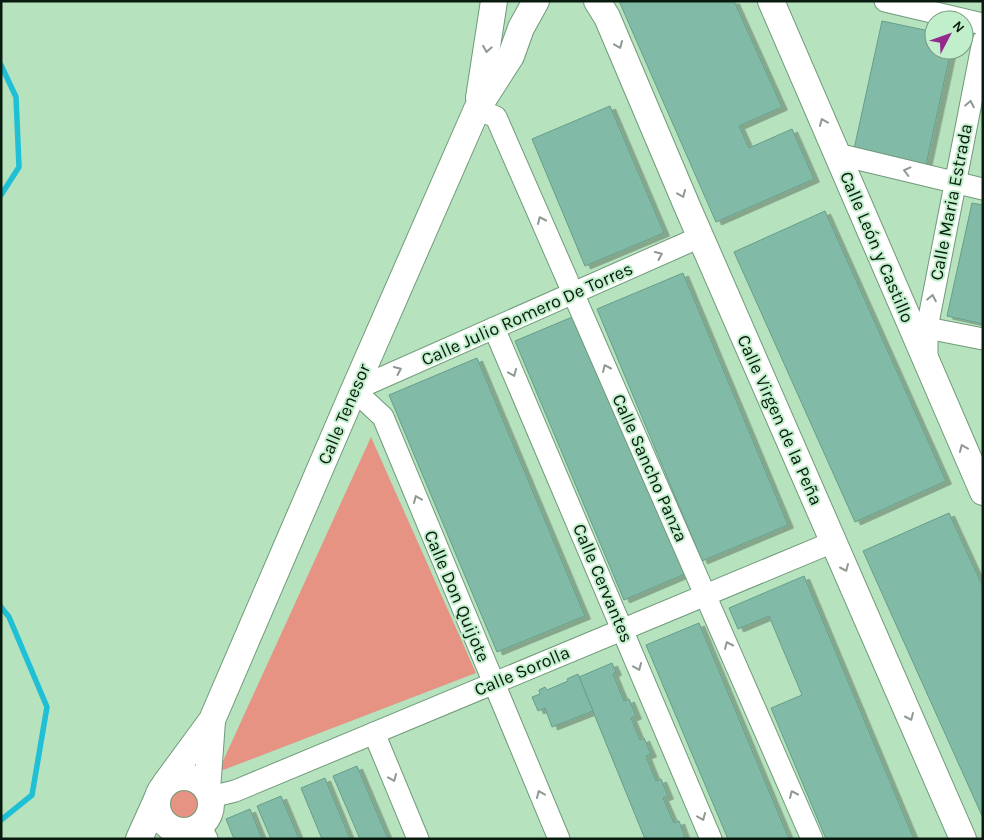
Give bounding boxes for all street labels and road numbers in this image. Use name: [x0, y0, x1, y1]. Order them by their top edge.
street label: Calle Maria Estrada: [925, 122, 977, 282]
street label: Calle León y Castillo: [835, 168, 919, 326]
street label: Calle Julio Romero De Torres: [418, 257, 636, 371]
street label: Calle Virgen de la Peña: [732, 331, 828, 509]
street label: Calle Tenesor: [313, 360, 375, 468]
street label: Calle Sancho Panza: [607, 391, 693, 545]
street label: Calle Cervantes: [568, 520, 638, 646]
street label: Calle Don Quijote: [419, 527, 495, 665]
street label: Calle Sorolla: [471, 641, 573, 701]

